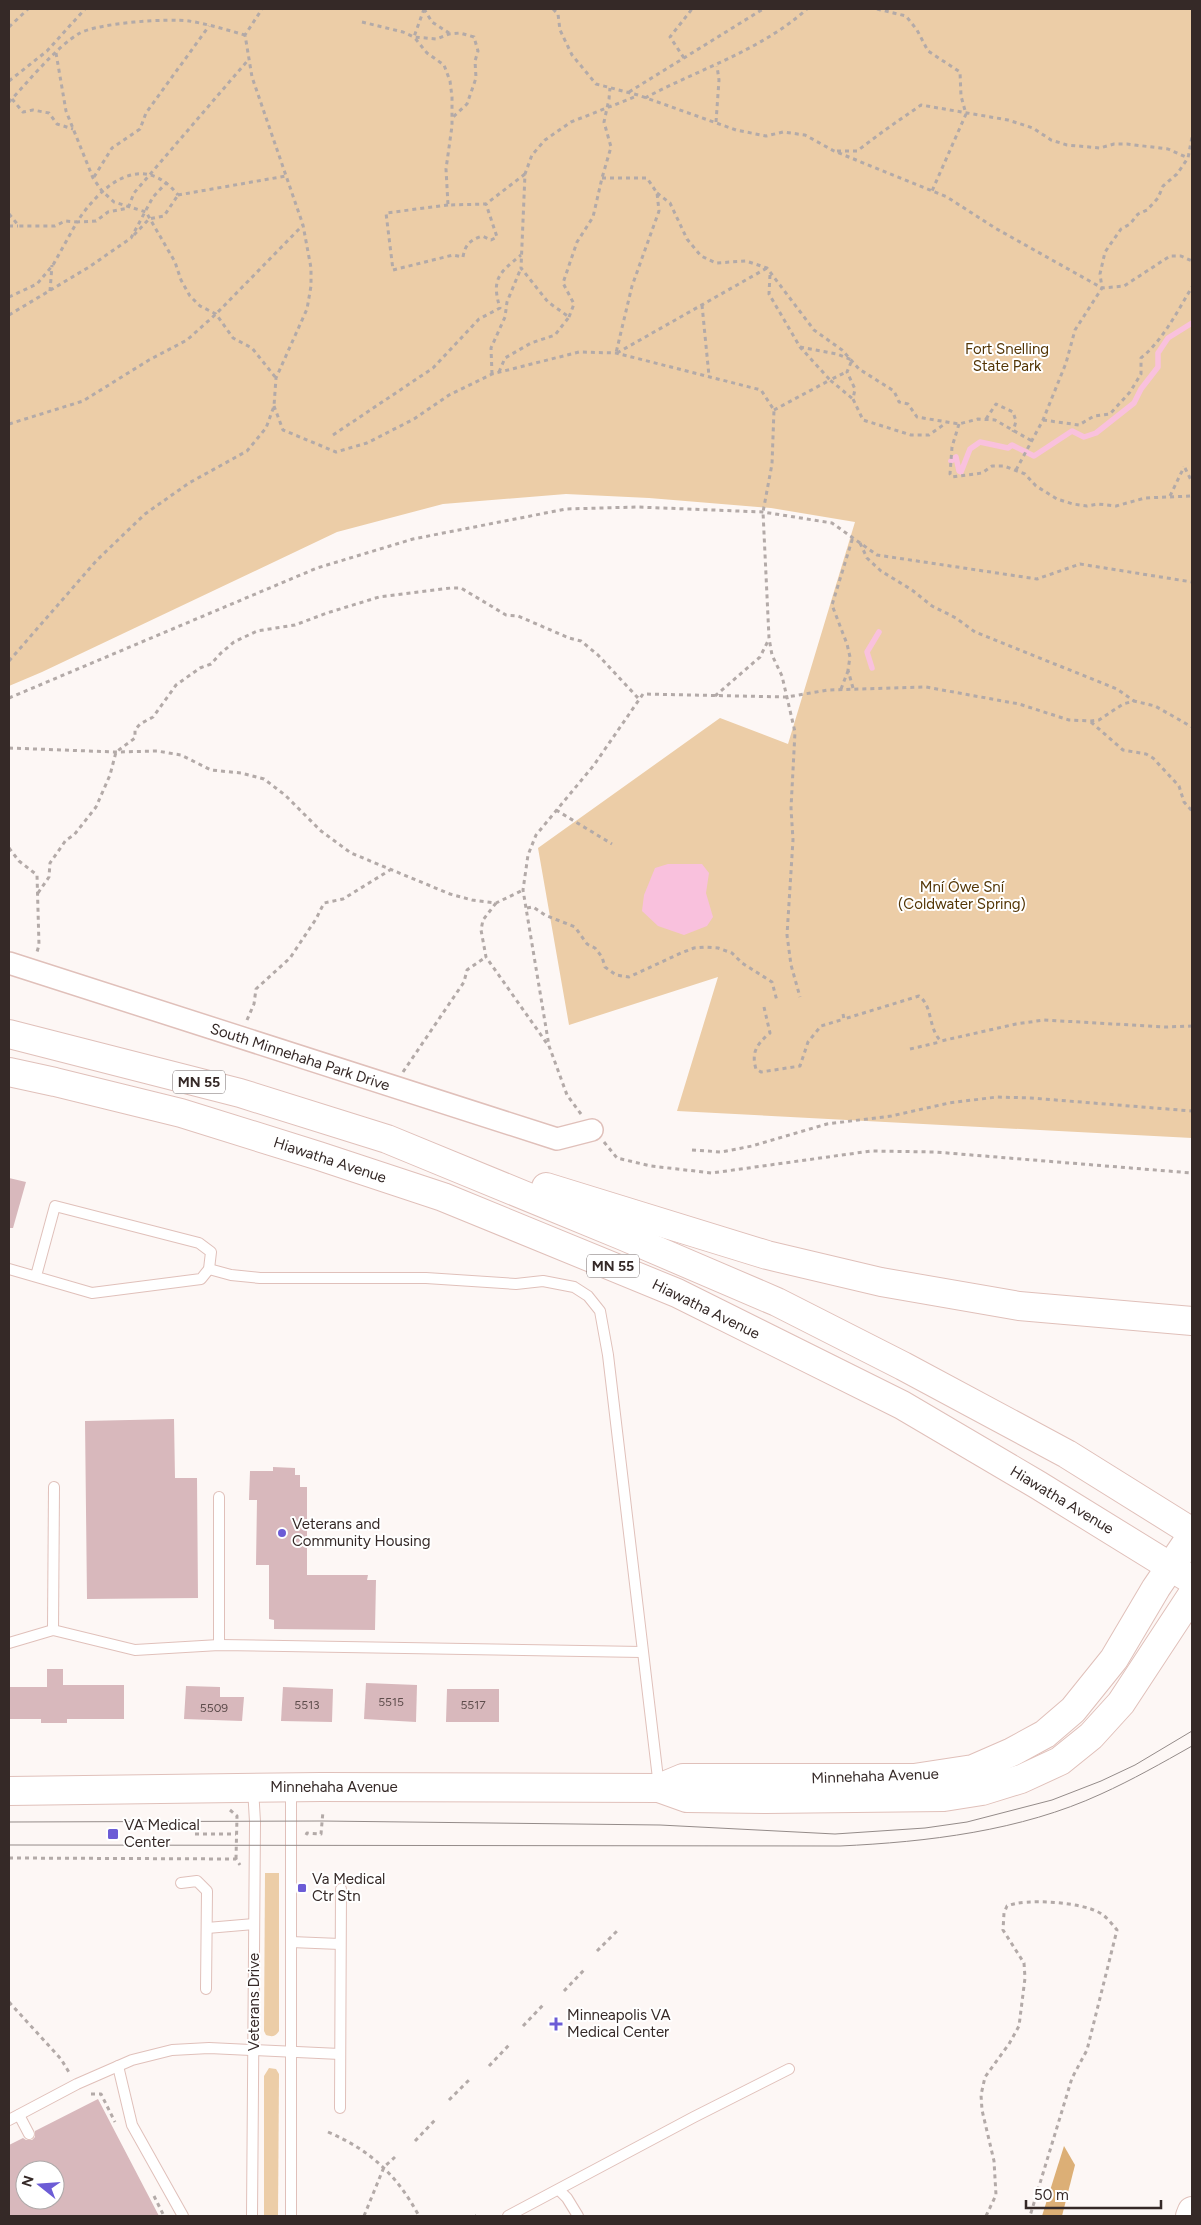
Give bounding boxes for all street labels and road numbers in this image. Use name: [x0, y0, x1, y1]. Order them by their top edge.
street label: South Minnehaha Park Drive: [208, 1019, 392, 1095]
road number: MN 55: [173, 1070, 225, 1094]
street label: Hiawatha Avenue: [271, 1133, 389, 1187]
road number: MN 55: [587, 1254, 639, 1278]
street label: Hiawatha Avenue: [649, 1275, 763, 1343]
street label: Hiawatha Avenue: [1007, 1462, 1117, 1538]
street label: Minnehaha Avenue: [811, 1765, 939, 1787]
street label: Minnehaha Avenue: [270, 1778, 398, 1796]
street label: Veterans Drive: [245, 1953, 263, 2051]

